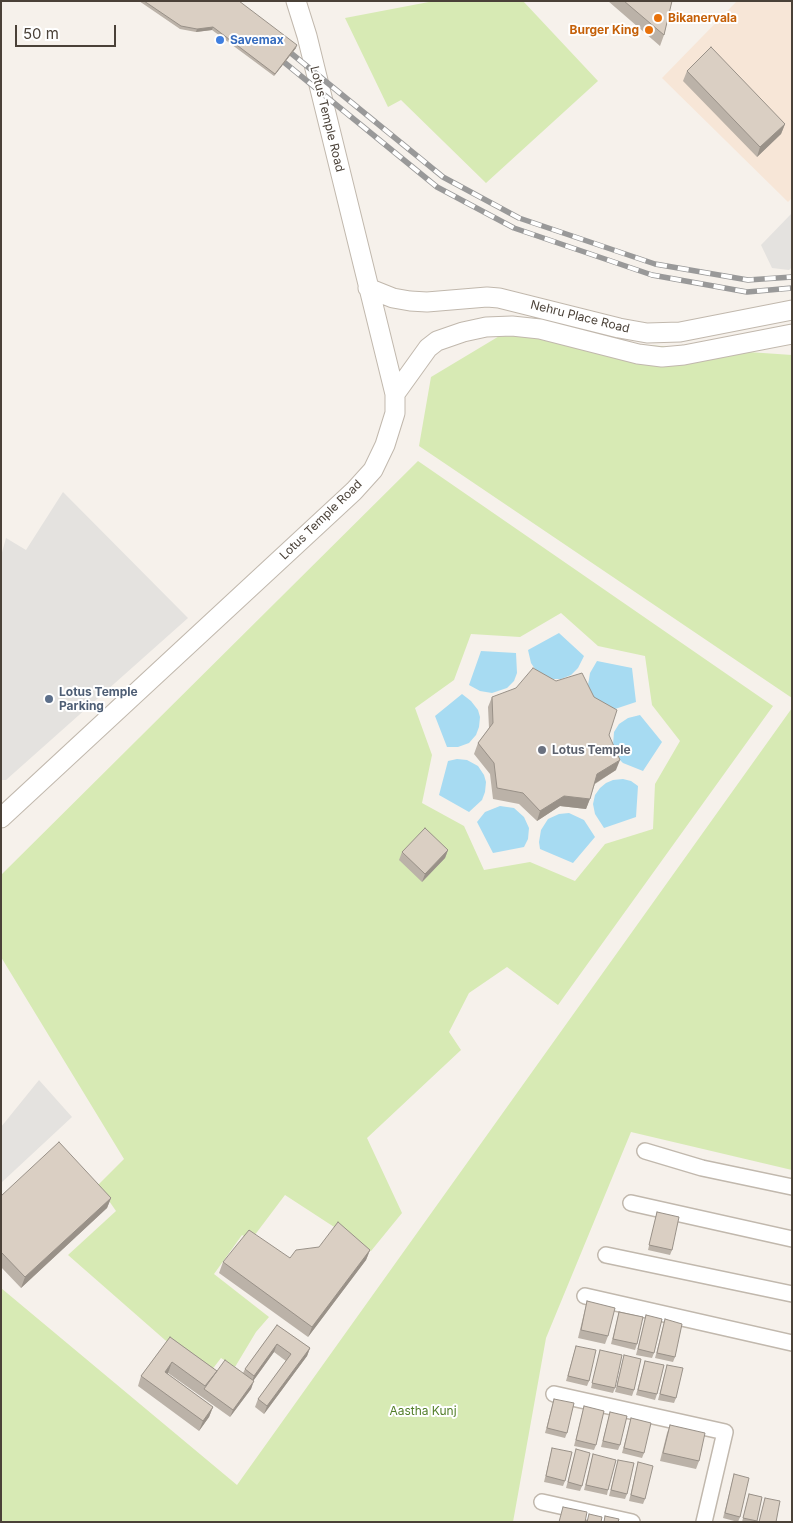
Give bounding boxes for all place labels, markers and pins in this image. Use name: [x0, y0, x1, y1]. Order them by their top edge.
place label: Bikanervala: [668, 11, 737, 25]
marker: Bikanervala: [652, 12, 664, 24]
place label: Burger King: [570, 23, 639, 37]
marker: Burger King: [643, 24, 655, 36]
place label: Savemax: [230, 33, 284, 47]
marker: Savemax: [214, 34, 226, 46]
place label: Lotus Temple Parking: [59, 685, 138, 713]
marker: Lotus Temple Parking: [43, 693, 55, 705]
place label: Lotus Temple: [552, 743, 631, 757]
marker: Lotus Temple: [536, 744, 548, 756]

